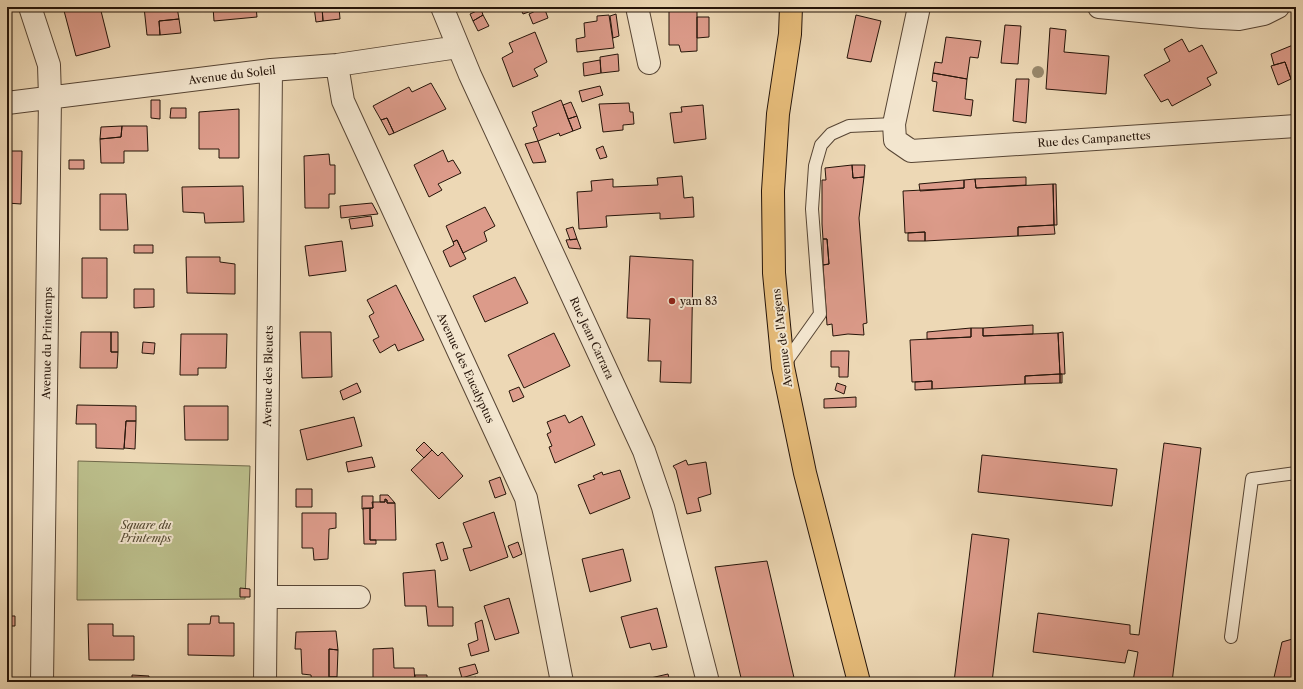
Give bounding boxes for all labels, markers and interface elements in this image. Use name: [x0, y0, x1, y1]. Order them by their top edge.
street label: Avenue du Soleil: [187, 63, 277, 87]
street label: Rue des Campanettes: [1037, 128, 1151, 150]
street label: Avenue du Printemps: [39, 286, 55, 400]
street label: Avenue de l'Argens: [769, 288, 795, 389]
place label: yam 83: [679, 294, 717, 308]
street label: Rue Jean Carrara: [567, 295, 617, 382]
marker: yam 83: [667, 296, 677, 306]
street label: Avenue des Eucalyptus: [434, 310, 498, 426]
street label: Avenue des Bleuets: [260, 325, 276, 428]
park label: Square du Printemps: [119, 518, 172, 545]

